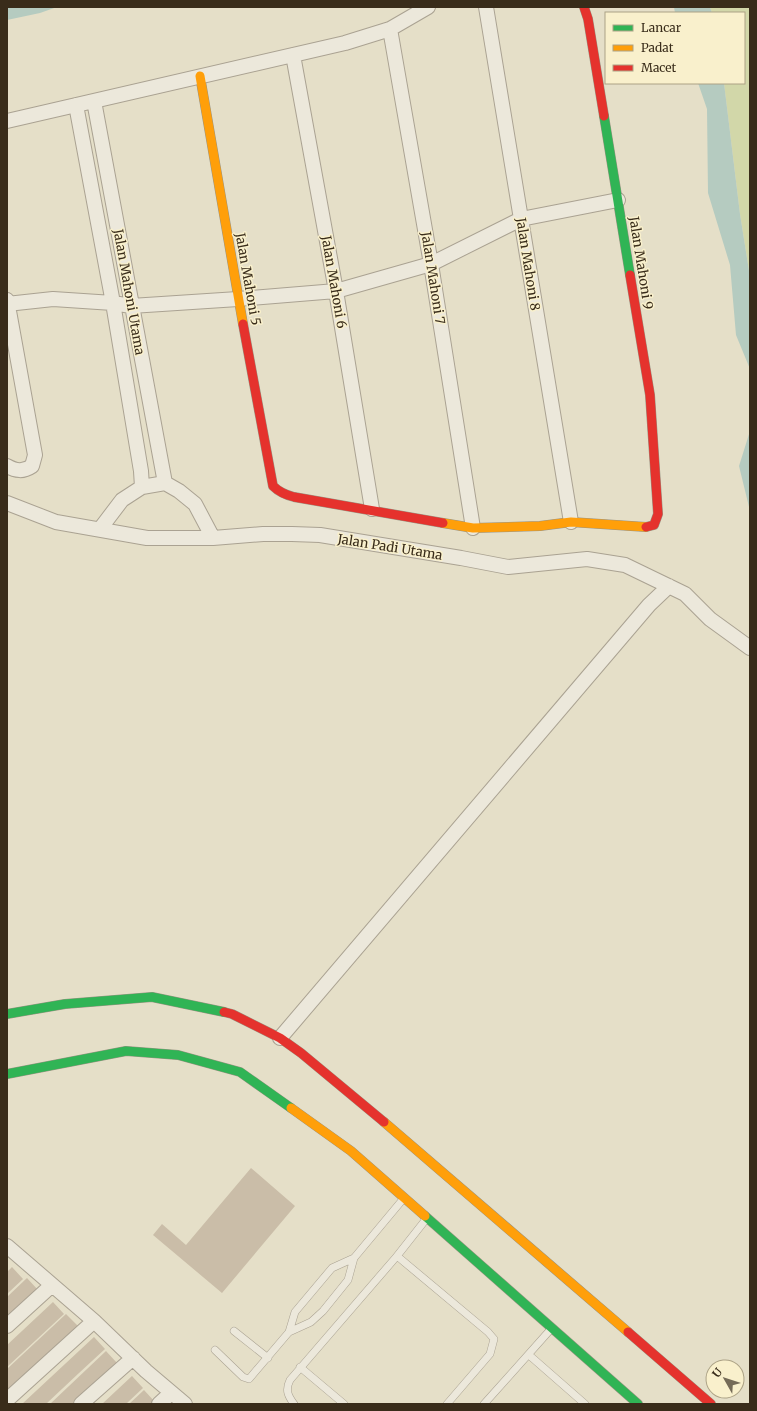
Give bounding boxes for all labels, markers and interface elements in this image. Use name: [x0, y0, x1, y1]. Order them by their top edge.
legend: [605, 12, 745, 84]
text: Lancar: [641, 20, 682, 35]
text: Padat: [641, 40, 674, 55]
text: Macet: [641, 60, 677, 75]
street label: Jalan Mahoni 9: [625, 214, 657, 311]
street label: Jalan Mahoni 8: [512, 215, 544, 312]
street label: Jalan Mahoni Utama: [109, 227, 148, 356]
street label: Jalan Mahoni 5: [231, 230, 265, 327]
street label: Jalan Mahoni 7: [417, 230, 449, 326]
street label: Jalan Mahoni 6: [317, 233, 351, 330]
street label: Jalan Padi Utama: [335, 530, 444, 564]
north arrow: [705, 1359, 745, 1399]
text: U: [709, 1364, 726, 1380]

